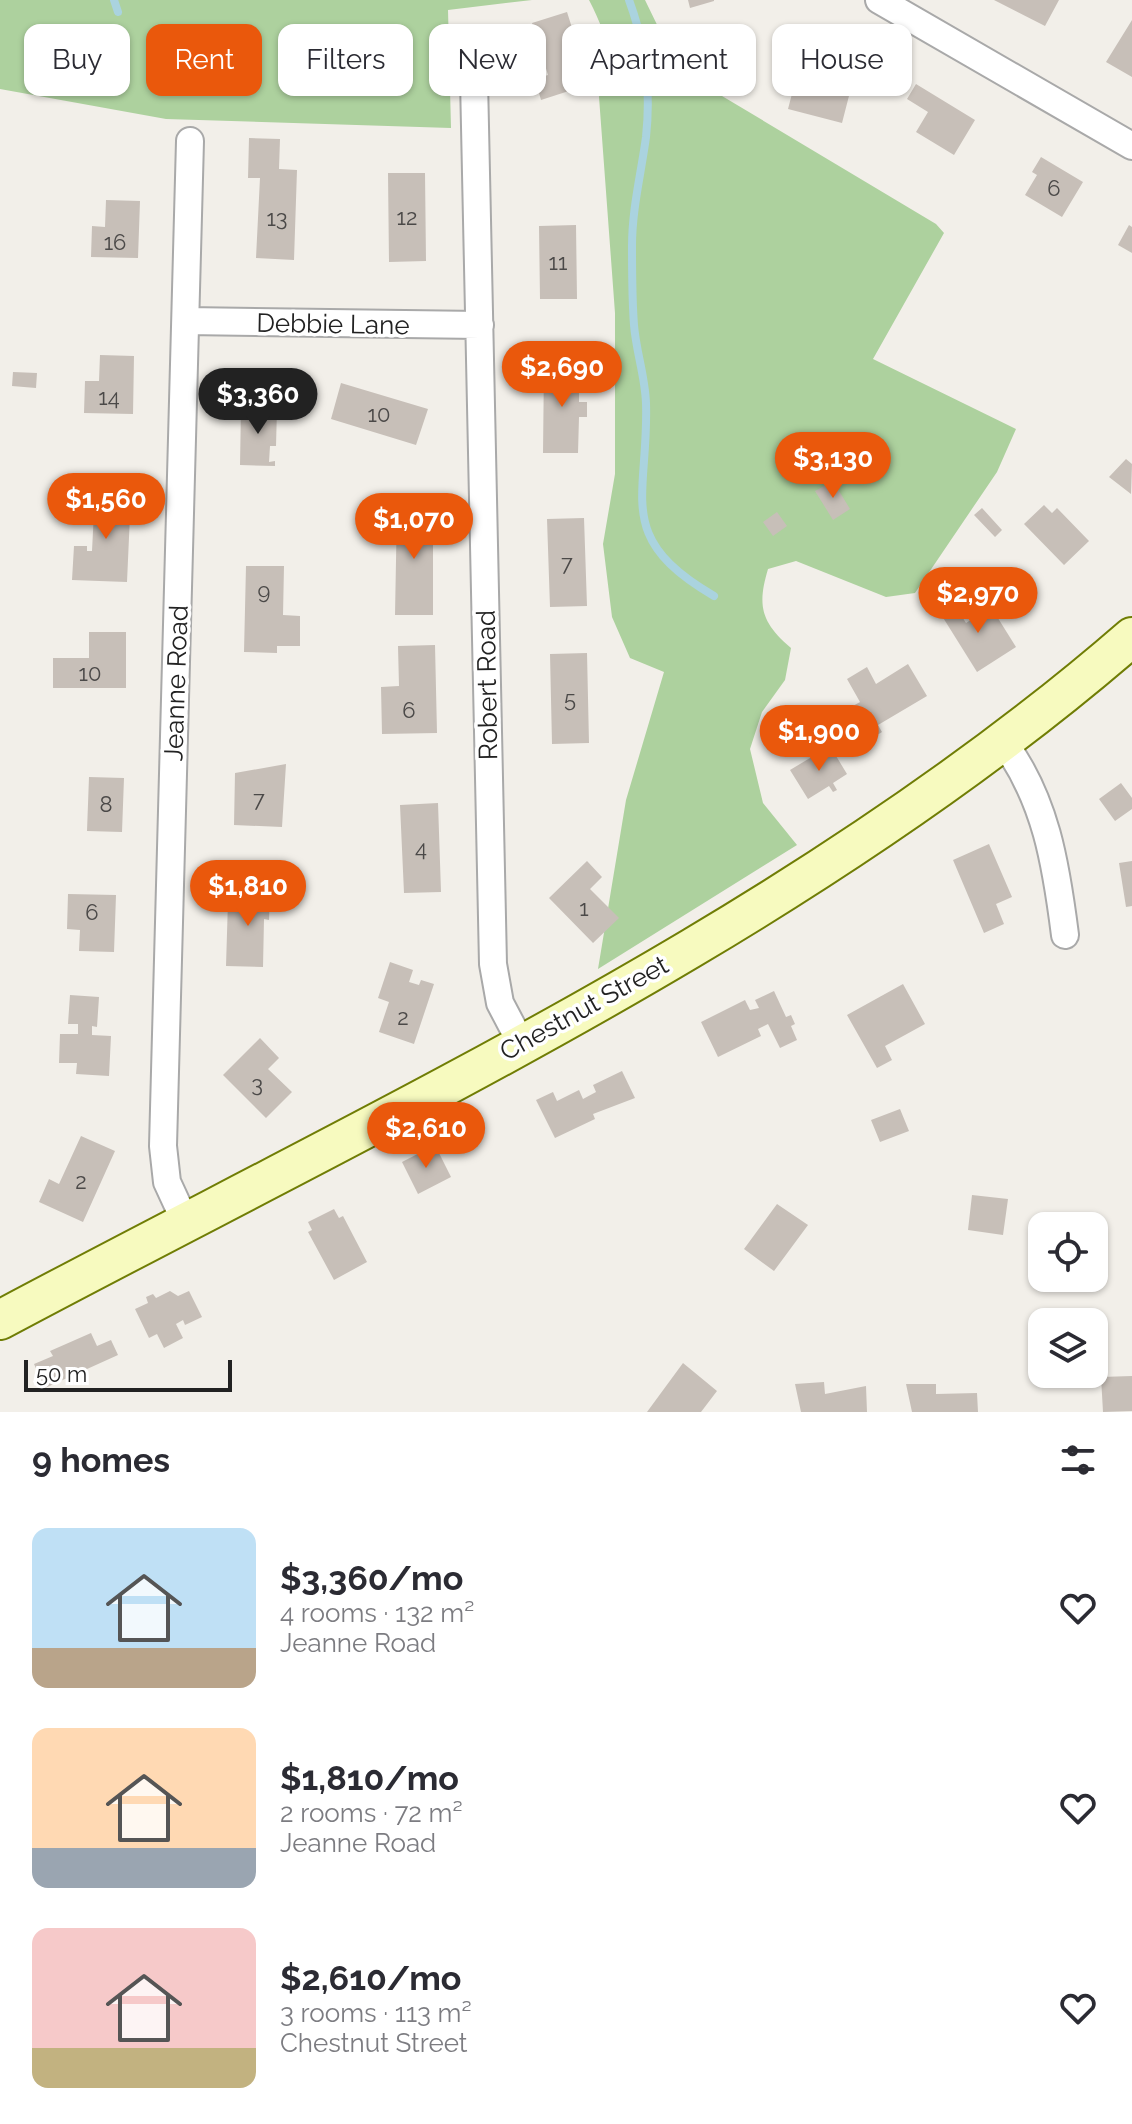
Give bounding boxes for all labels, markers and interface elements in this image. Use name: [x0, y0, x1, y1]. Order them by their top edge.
chip: Buy: [24, 24, 130, 96]
chip: Rent: [146, 24, 262, 96]
chip: Filters: [278, 24, 413, 96]
chip: New: [429, 24, 546, 96]
chip: Apartment: [562, 24, 756, 96]
chip: House: [772, 24, 912, 96]
house number: 6: [1047, 175, 1061, 201]
house number: 12: [397, 204, 417, 230]
house number: 13: [266, 205, 288, 231]
house number: 16: [104, 229, 126, 255]
house number: 11: [549, 249, 567, 275]
street label: Debbie Lane: [256, 308, 410, 340]
pin: $2,690: [497, 341, 627, 409]
text: $2,690: [520, 352, 604, 382]
pin: $3,360: [193, 368, 323, 436]
text: $3,360: [216, 379, 300, 409]
house number: 14: [98, 384, 120, 410]
house number: 10: [368, 401, 390, 427]
pin: $3,130: [768, 432, 898, 500]
text: $3,130: [793, 443, 873, 473]
pin: $1,560: [41, 473, 171, 541]
text: $1,560: [65, 484, 147, 514]
pin: $1,070: [349, 493, 479, 561]
text: $1,070: [373, 504, 455, 534]
house number: 7: [561, 550, 573, 576]
pin: $2,970: [913, 567, 1043, 635]
house number: 9: [258, 578, 270, 604]
text: $2,970: [936, 578, 1020, 608]
street label: Jeanne Road: [158, 604, 194, 762]
street label: Robert Road: [471, 610, 503, 760]
house number: 10: [79, 660, 101, 686]
house number: 5: [564, 686, 576, 712]
house number: 6: [402, 697, 416, 723]
pin: $1,900: [754, 705, 884, 773]
text: $1,900: [778, 716, 860, 746]
house number: 7: [253, 786, 265, 812]
house number: 8: [99, 791, 113, 817]
house number: 4: [415, 835, 427, 861]
pin: $1,810: [183, 860, 313, 928]
text: $1,810: [208, 871, 288, 901]
house number: 1: [579, 895, 589, 921]
house number: 6: [85, 899, 99, 925]
street label: Chestnut Street: [495, 949, 674, 1067]
house number: 2: [397, 1004, 409, 1030]
house number: 3: [251, 1071, 263, 1097]
pin: $2,610: [361, 1102, 491, 1170]
text: $2,610: [385, 1113, 467, 1143]
house number: 2: [75, 1168, 87, 1194]
map controls: [1028, 1212, 1108, 1388]
button: locate: [1028, 1212, 1108, 1292]
button: layers: [1028, 1308, 1108, 1388]
scale bar: [24, 1356, 232, 1392]
text: 50 m: [36, 1361, 87, 1387]
icon: filters: [1056, 1438, 1100, 1482]
text: 9 homes: [32, 1440, 170, 1480]
text: $3,360/mo: [280, 1558, 463, 1598]
icon: home: [96, 1560, 192, 1656]
icon: heart: [1056, 1586, 1100, 1630]
text: 4 rooms · 132 m²: [280, 1598, 474, 1628]
text: Jeanne Road: [280, 1628, 436, 1658]
text: $1,810/mo: [280, 1758, 459, 1798]
icon: home: [96, 1760, 192, 1856]
icon: heart: [1056, 1786, 1100, 1830]
text: 2 rooms · 72 m²: [280, 1798, 463, 1828]
text: Jeanne Road: [280, 1828, 436, 1858]
text: $2,610/mo: [280, 1958, 461, 1998]
icon: home: [96, 1960, 192, 2056]
icon: heart: [1056, 1986, 1100, 2030]
text: 3 rooms · 113 m²: [280, 1998, 472, 2028]
text: Chestnut Street: [280, 2028, 468, 2058]

